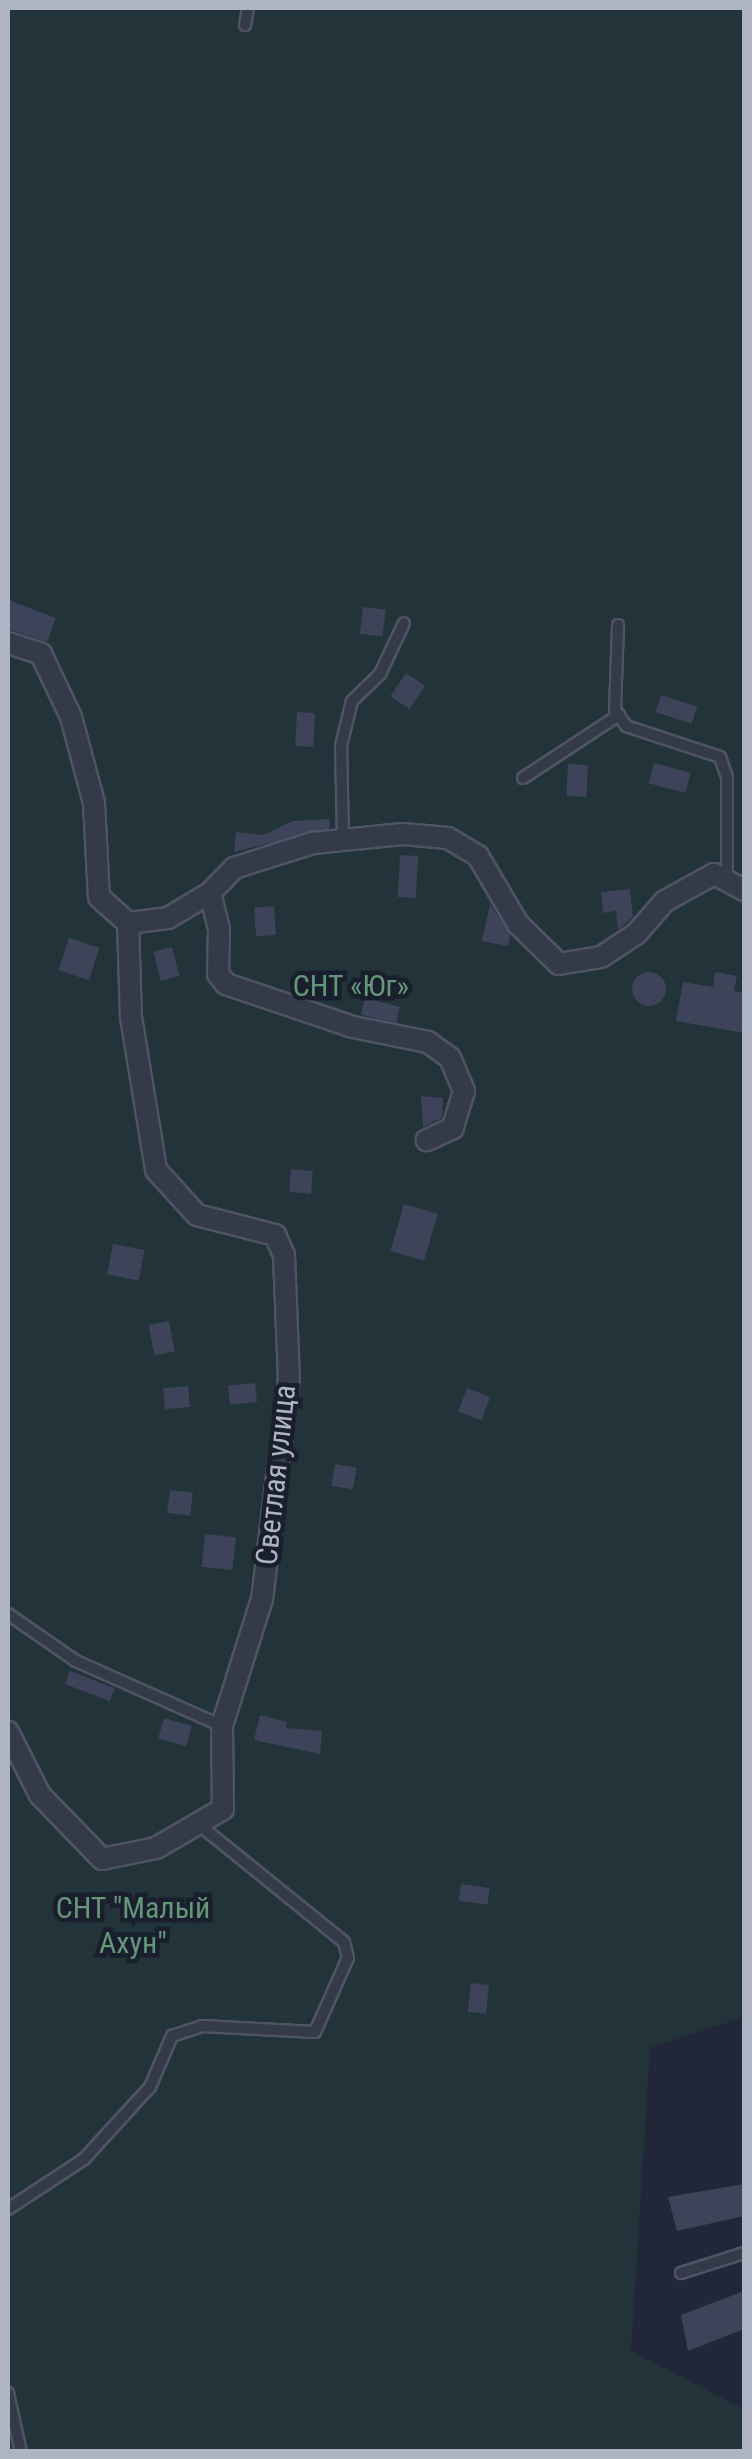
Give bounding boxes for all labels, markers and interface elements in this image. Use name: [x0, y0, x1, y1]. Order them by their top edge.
park label: СНТ «Юг»: [293, 968, 409, 1004]
street label: Светлая улица: [249, 1383, 303, 1567]
park label: СНТ "Малый Ахун": [55, 1890, 211, 1960]

